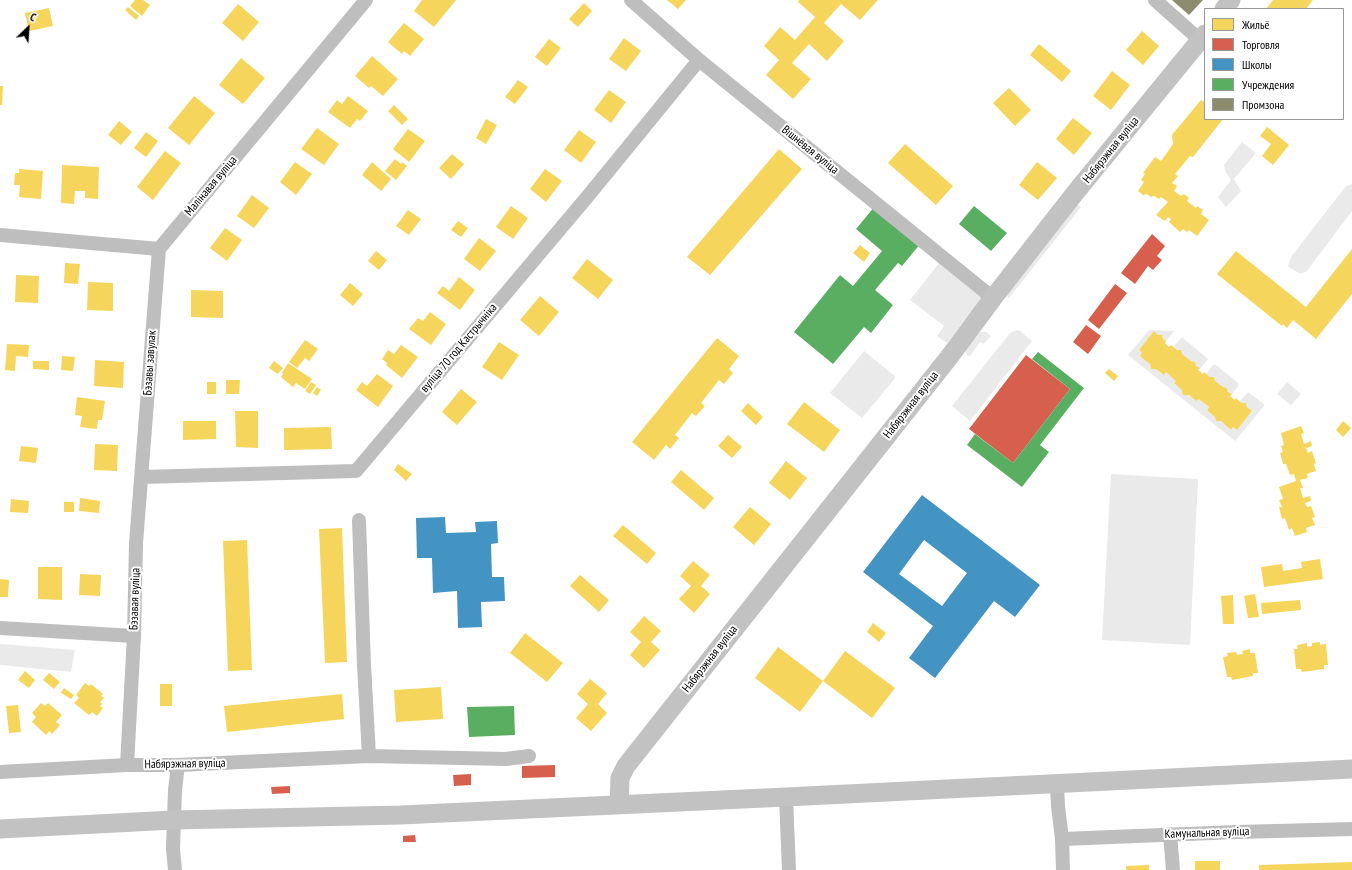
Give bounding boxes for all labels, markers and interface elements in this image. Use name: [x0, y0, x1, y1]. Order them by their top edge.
north arrow: [8, 8, 48, 48]
legend: [1204, 8, 1344, 120]
text: С: [28, 10, 38, 25]
text: Жильё: [1242, 17, 1269, 32]
text: Торговля: [1242, 37, 1280, 52]
text: Школы: [1242, 57, 1271, 72]
text: Учреждения: [1242, 77, 1294, 92]
text: Промзона: [1242, 97, 1284, 112]
street label: Набярэжная вуліца: [1080, 114, 1142, 186]
street label: Вішнёвая вуліца: [779, 123, 841, 177]
street label: Малінавая вуліца: [182, 153, 240, 219]
street label: вуліца 70 год Кастрычніка: [418, 301, 500, 395]
street label: Бэзавы завулак: [141, 330, 159, 396]
street label: Набярэжная вуліца: [880, 369, 942, 441]
street label: Бэзавая вуліца: [127, 568, 143, 630]
street label: Набярэжная вуліца: [679, 623, 741, 695]
street label: Набярэжная вуліца: [144, 756, 226, 772]
street label: Камунальная вуліца: [1164, 824, 1250, 842]

